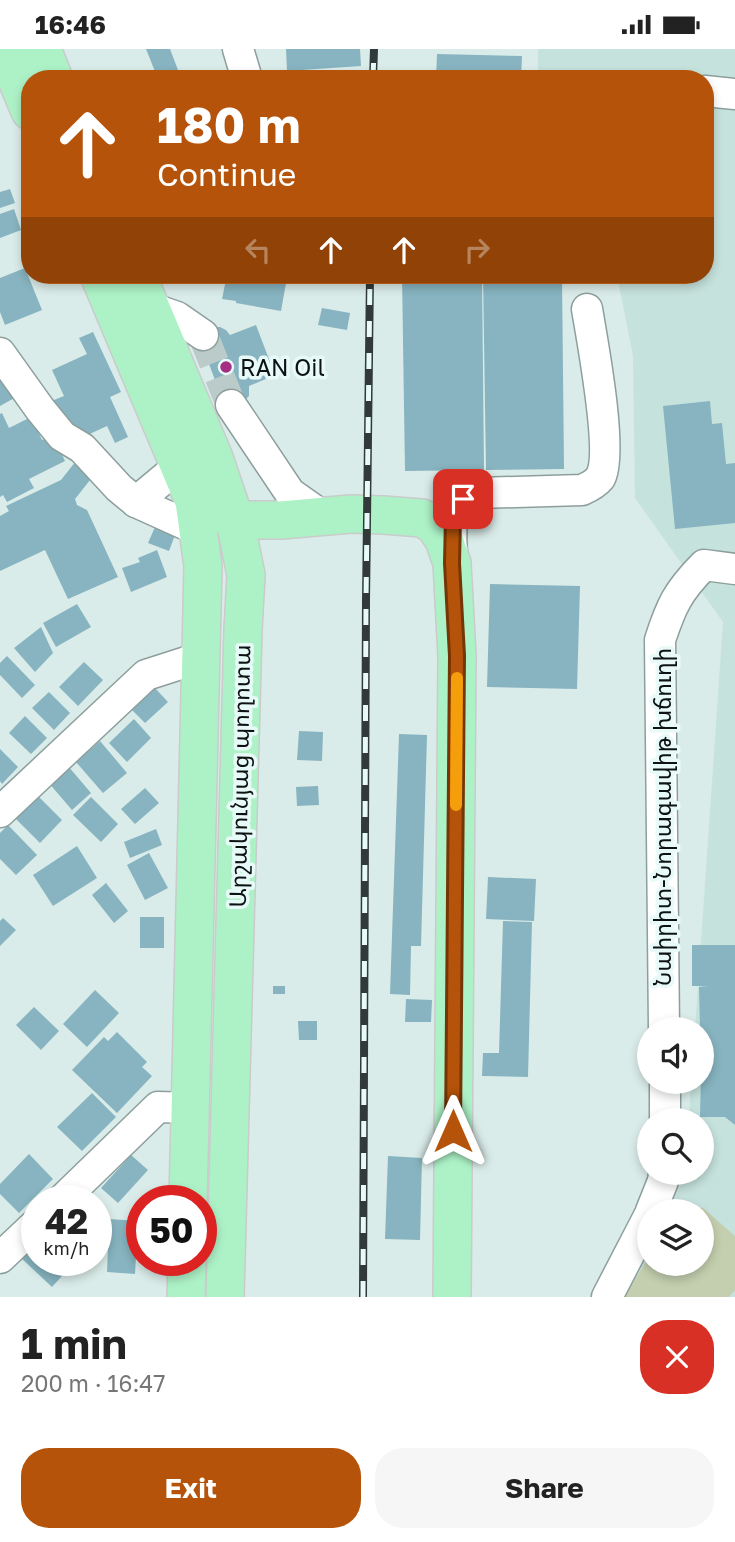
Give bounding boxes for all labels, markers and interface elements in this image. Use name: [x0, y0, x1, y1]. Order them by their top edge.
text: 16:46: [35, 9, 106, 40]
text: 180 m: [157, 95, 301, 154]
icon: ahead: [42, 98, 133, 189]
text: Continue: [157, 155, 296, 193]
icon: left: [239, 231, 277, 269]
icon: ahead: [312, 231, 350, 269]
icon: ahead: [385, 231, 423, 269]
icon: right: [458, 231, 496, 269]
place label: RAN Oil: [240, 353, 325, 381]
marker: RAN Oil: [218, 359, 234, 375]
pin: [433, 469, 493, 529]
icon: arrive: [444, 480, 482, 518]
street label: Արշակունյաց պողոտա: [223, 644, 256, 908]
street label: Նաիրիտ-Նորագավիթ խճուղի: [648, 648, 677, 986]
map controls: [637, 1017, 714, 1276]
button: sound: [637, 1017, 714, 1094]
position arrow: [416, 1094, 490, 1168]
button: search: [637, 1108, 714, 1185]
speed limit sign: 50: [126, 1185, 217, 1276]
button: layers: [637, 1199, 714, 1276]
text: 42: [45, 1200, 88, 1242]
text: km/h: [44, 1237, 89, 1259]
text: 1 min: [21, 1318, 127, 1368]
button: close: [640, 1320, 714, 1394]
text: 200 m · 16:47: [21, 1369, 166, 1397]
button: Exit: [21, 1448, 361, 1528]
button: Share: [375, 1448, 714, 1528]

